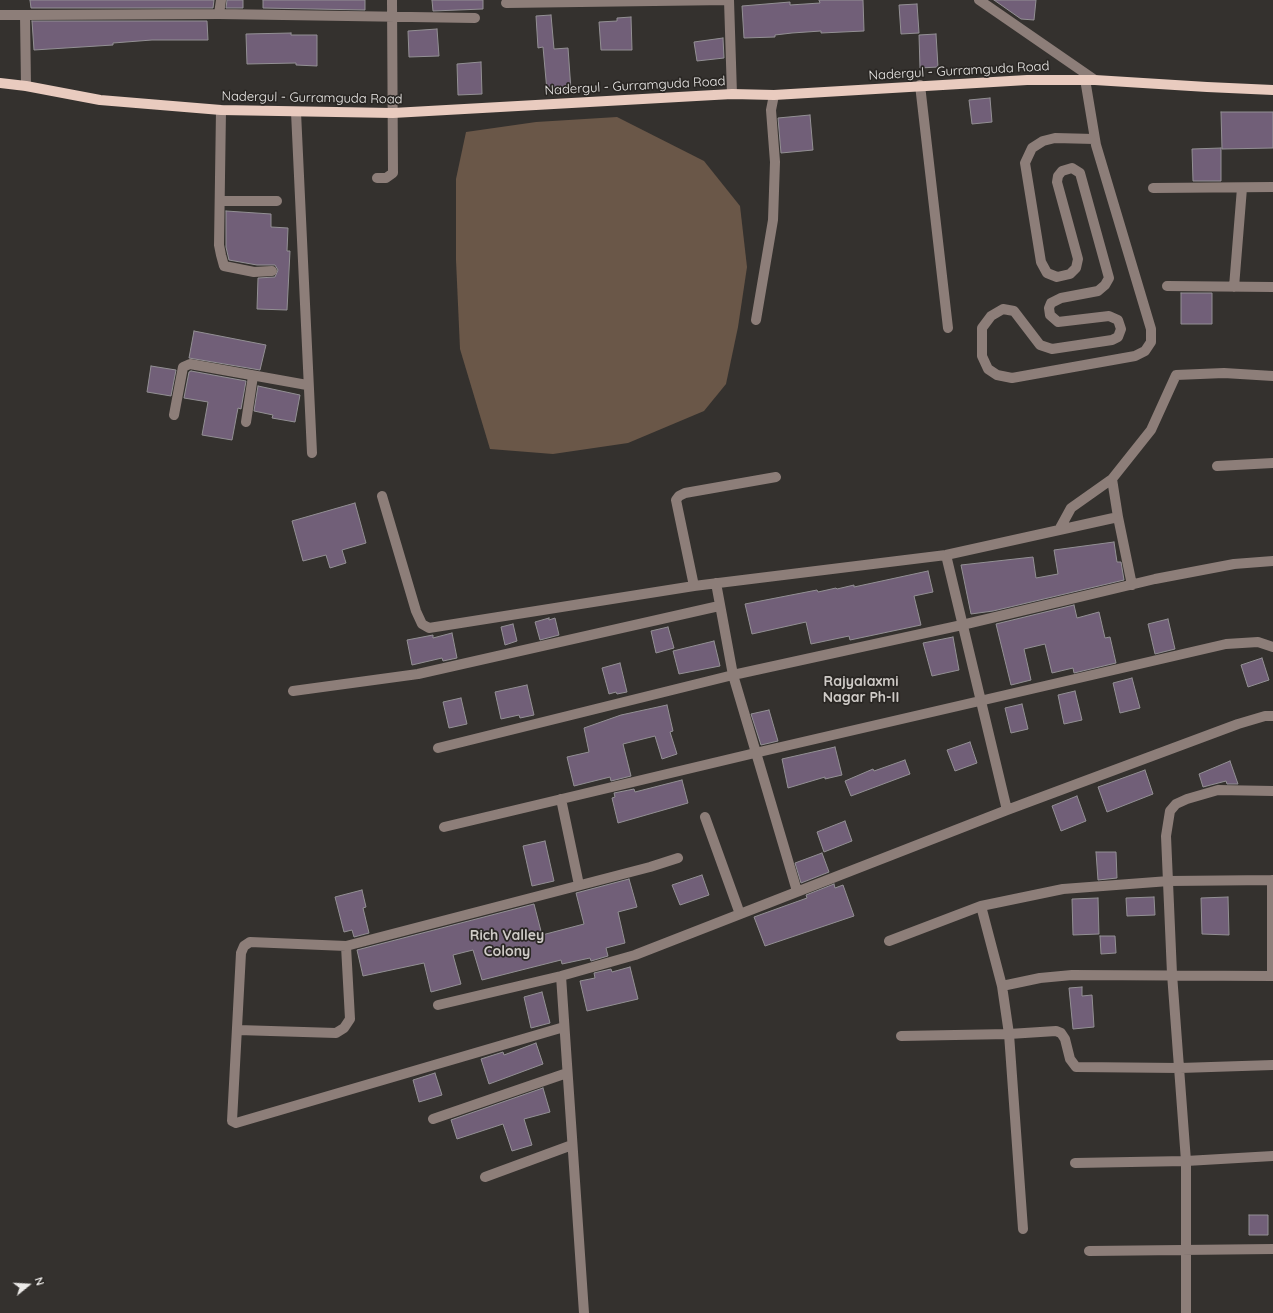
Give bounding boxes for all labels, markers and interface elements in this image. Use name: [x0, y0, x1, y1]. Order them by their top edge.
street label: Nadergul - Gurramguda Road: [868, 58, 1050, 84]
street label: Nadergul - Gurramguda Road: [544, 73, 726, 99]
street label: Nadergul - Gurramguda Road: [221, 89, 403, 107]
district label: Rajyalaxmi Nagar Ph-II: [823, 674, 899, 706]
district label: Rich Valley Colony: [470, 928, 544, 960]
north arrow: [8, 1265, 48, 1305]
text: N: [32, 1275, 47, 1287]

